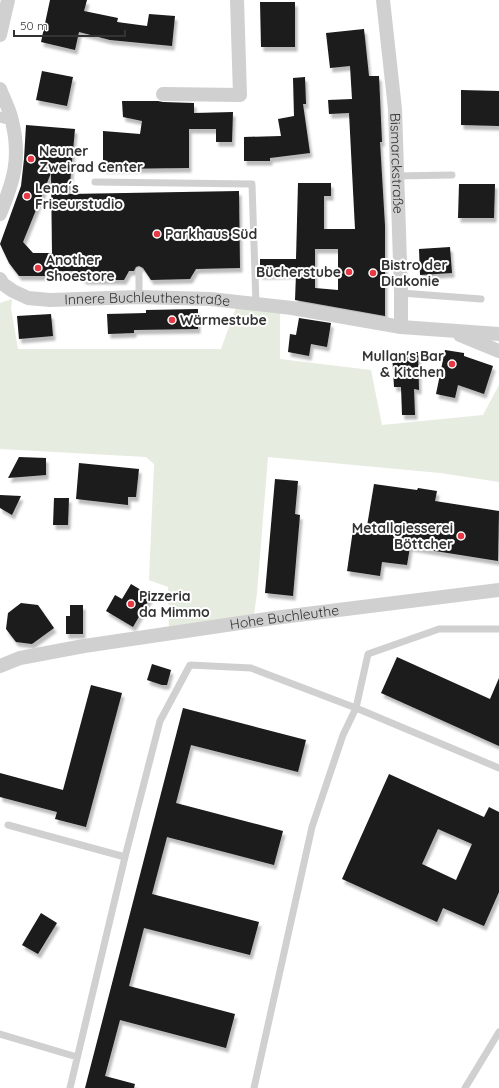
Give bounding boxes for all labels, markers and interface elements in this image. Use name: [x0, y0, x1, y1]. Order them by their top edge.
scale bar: [14, 12, 125, 38]
text: 50 m: [20, 18, 48, 33]
street label: Bismarckstraße: [386, 112, 407, 214]
place label: Neuner Zweirad Center: [39, 142, 143, 176]
marker: Neuner Zweirad Center: [26, 154, 36, 164]
place label: Lena´s Friseurstudio: [35, 179, 123, 213]
marker: Lena´s Friseurstudio: [22, 191, 32, 201]
place label: Parkhaus Süd: [165, 225, 257, 243]
marker: Parkhaus Süd: [152, 229, 162, 239]
place label: Another Shoestore: [46, 251, 115, 285]
place label: Bistro der Diakonie: [381, 256, 448, 290]
marker: Another Shoestore: [33, 263, 43, 273]
place label: Bücherstube: [256, 263, 341, 281]
marker: Bücherstube: [344, 267, 354, 277]
marker: Bistro der Diakonie: [368, 268, 378, 278]
street label: Innere Buchleuthenstraße: [64, 288, 231, 310]
place label: Wärmestube: [180, 311, 267, 329]
marker: Wärmestube: [167, 315, 177, 325]
place label: Mullan's Bar & Kitchen: [362, 347, 444, 381]
marker: Mullan's Bar & Kitchen: [447, 359, 457, 369]
place label: Metallgiesserei Böttcher: [352, 519, 453, 553]
marker: Metallgiesserei Böttcher: [456, 531, 466, 541]
place label: Pizzeria da Mimmo: [139, 587, 210, 621]
marker: Pizzeria da Mimmo: [126, 599, 136, 609]
street label: Hohe Buchleuthe: [228, 601, 340, 633]

